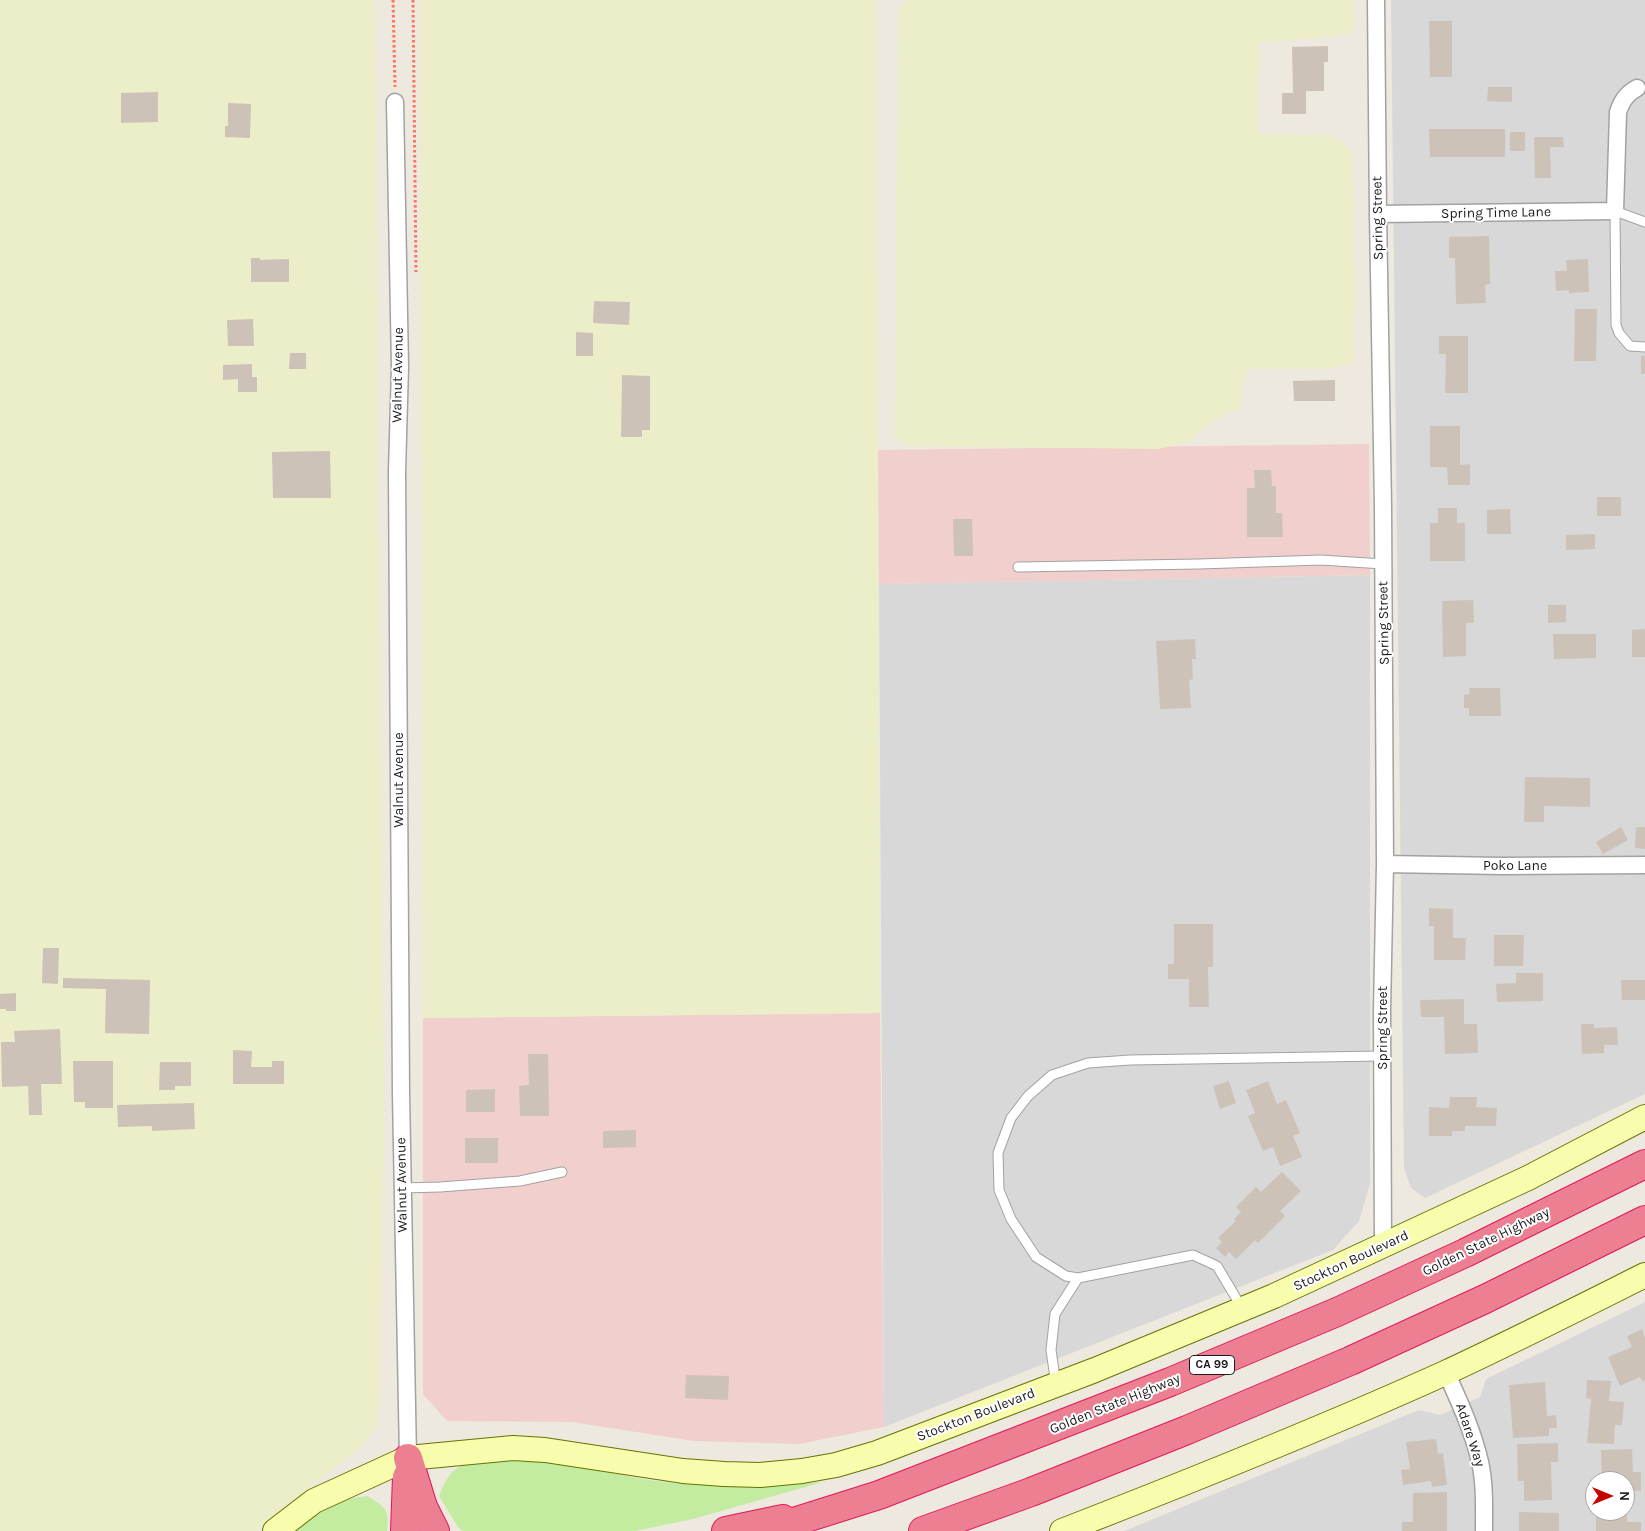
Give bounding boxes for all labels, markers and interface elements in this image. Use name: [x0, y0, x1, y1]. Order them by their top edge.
street label: Spring Street: [1369, 176, 1387, 260]
street label: Spring Time Lane: [1441, 204, 1551, 222]
street label: Walnut Avenue: [389, 327, 407, 423]
street label: Spring Street: [1375, 581, 1393, 665]
street label: Walnut Avenue: [391, 732, 407, 828]
street label: Poko Lane: [1483, 858, 1547, 874]
street label: Spring Street: [1375, 986, 1391, 1070]
street label: Walnut Avenue: [393, 1137, 411, 1233]
street label: Golden State Highway: [1420, 1204, 1552, 1280]
street label: Stockton Boulevard: [1291, 1227, 1411, 1295]
road number: CA 99: [1190, 1356, 1234, 1374]
street label: Golden State Highway: [1047, 1370, 1183, 1438]
street label: Stockton Boulevard: [915, 1385, 1037, 1445]
street label: Adare Way: [1452, 1401, 1488, 1469]
north arrow: [1585, 1471, 1635, 1521]
text: N: [1616, 1491, 1633, 1501]

